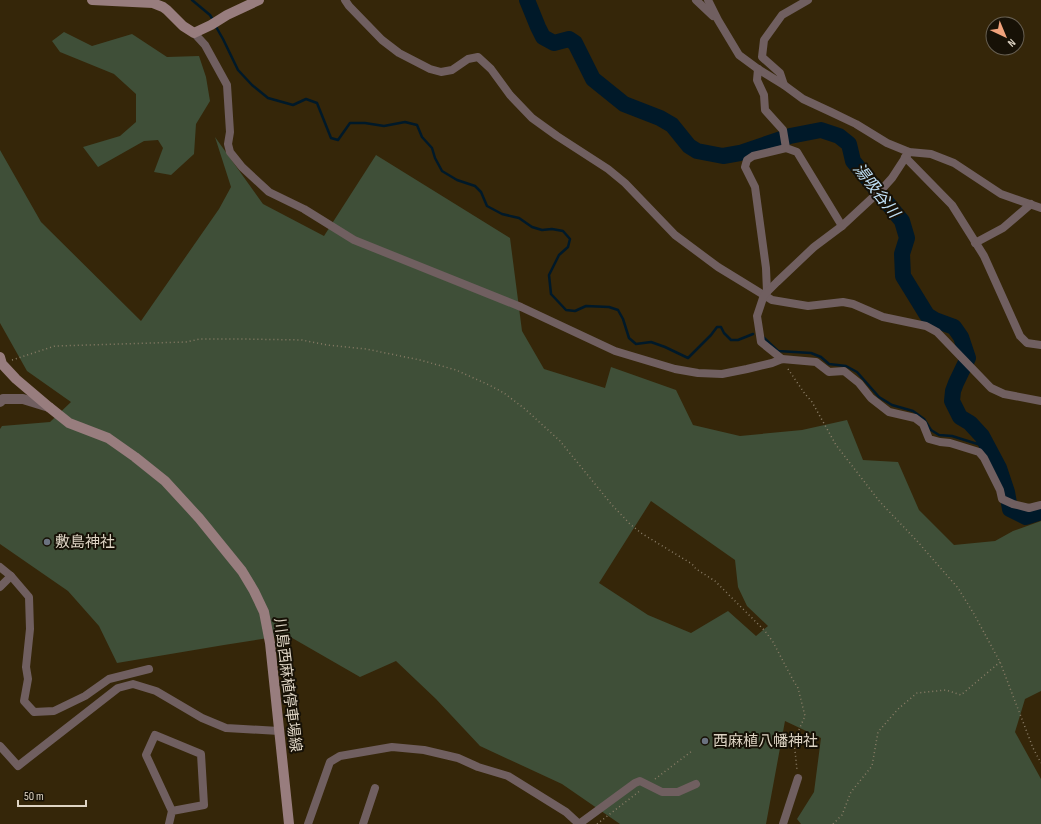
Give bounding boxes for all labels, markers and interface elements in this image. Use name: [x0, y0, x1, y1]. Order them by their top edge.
north arrow: [985, 16, 1025, 56]
text: N: [1005, 36, 1018, 50]
water label: 湯吸谷川: [849, 160, 904, 224]
place label: 敷島神社: [55, 533, 115, 552]
marker: 敷島神社: [42, 537, 52, 547]
street label: 川島西麻植停車場線: [270, 617, 305, 753]
place label: 西麻植八幡神社: [713, 732, 818, 751]
marker: 西麻植八幡神社: [700, 736, 710, 746]
scale bar: [18, 782, 86, 808]
text: 50 m: [24, 789, 44, 804]

